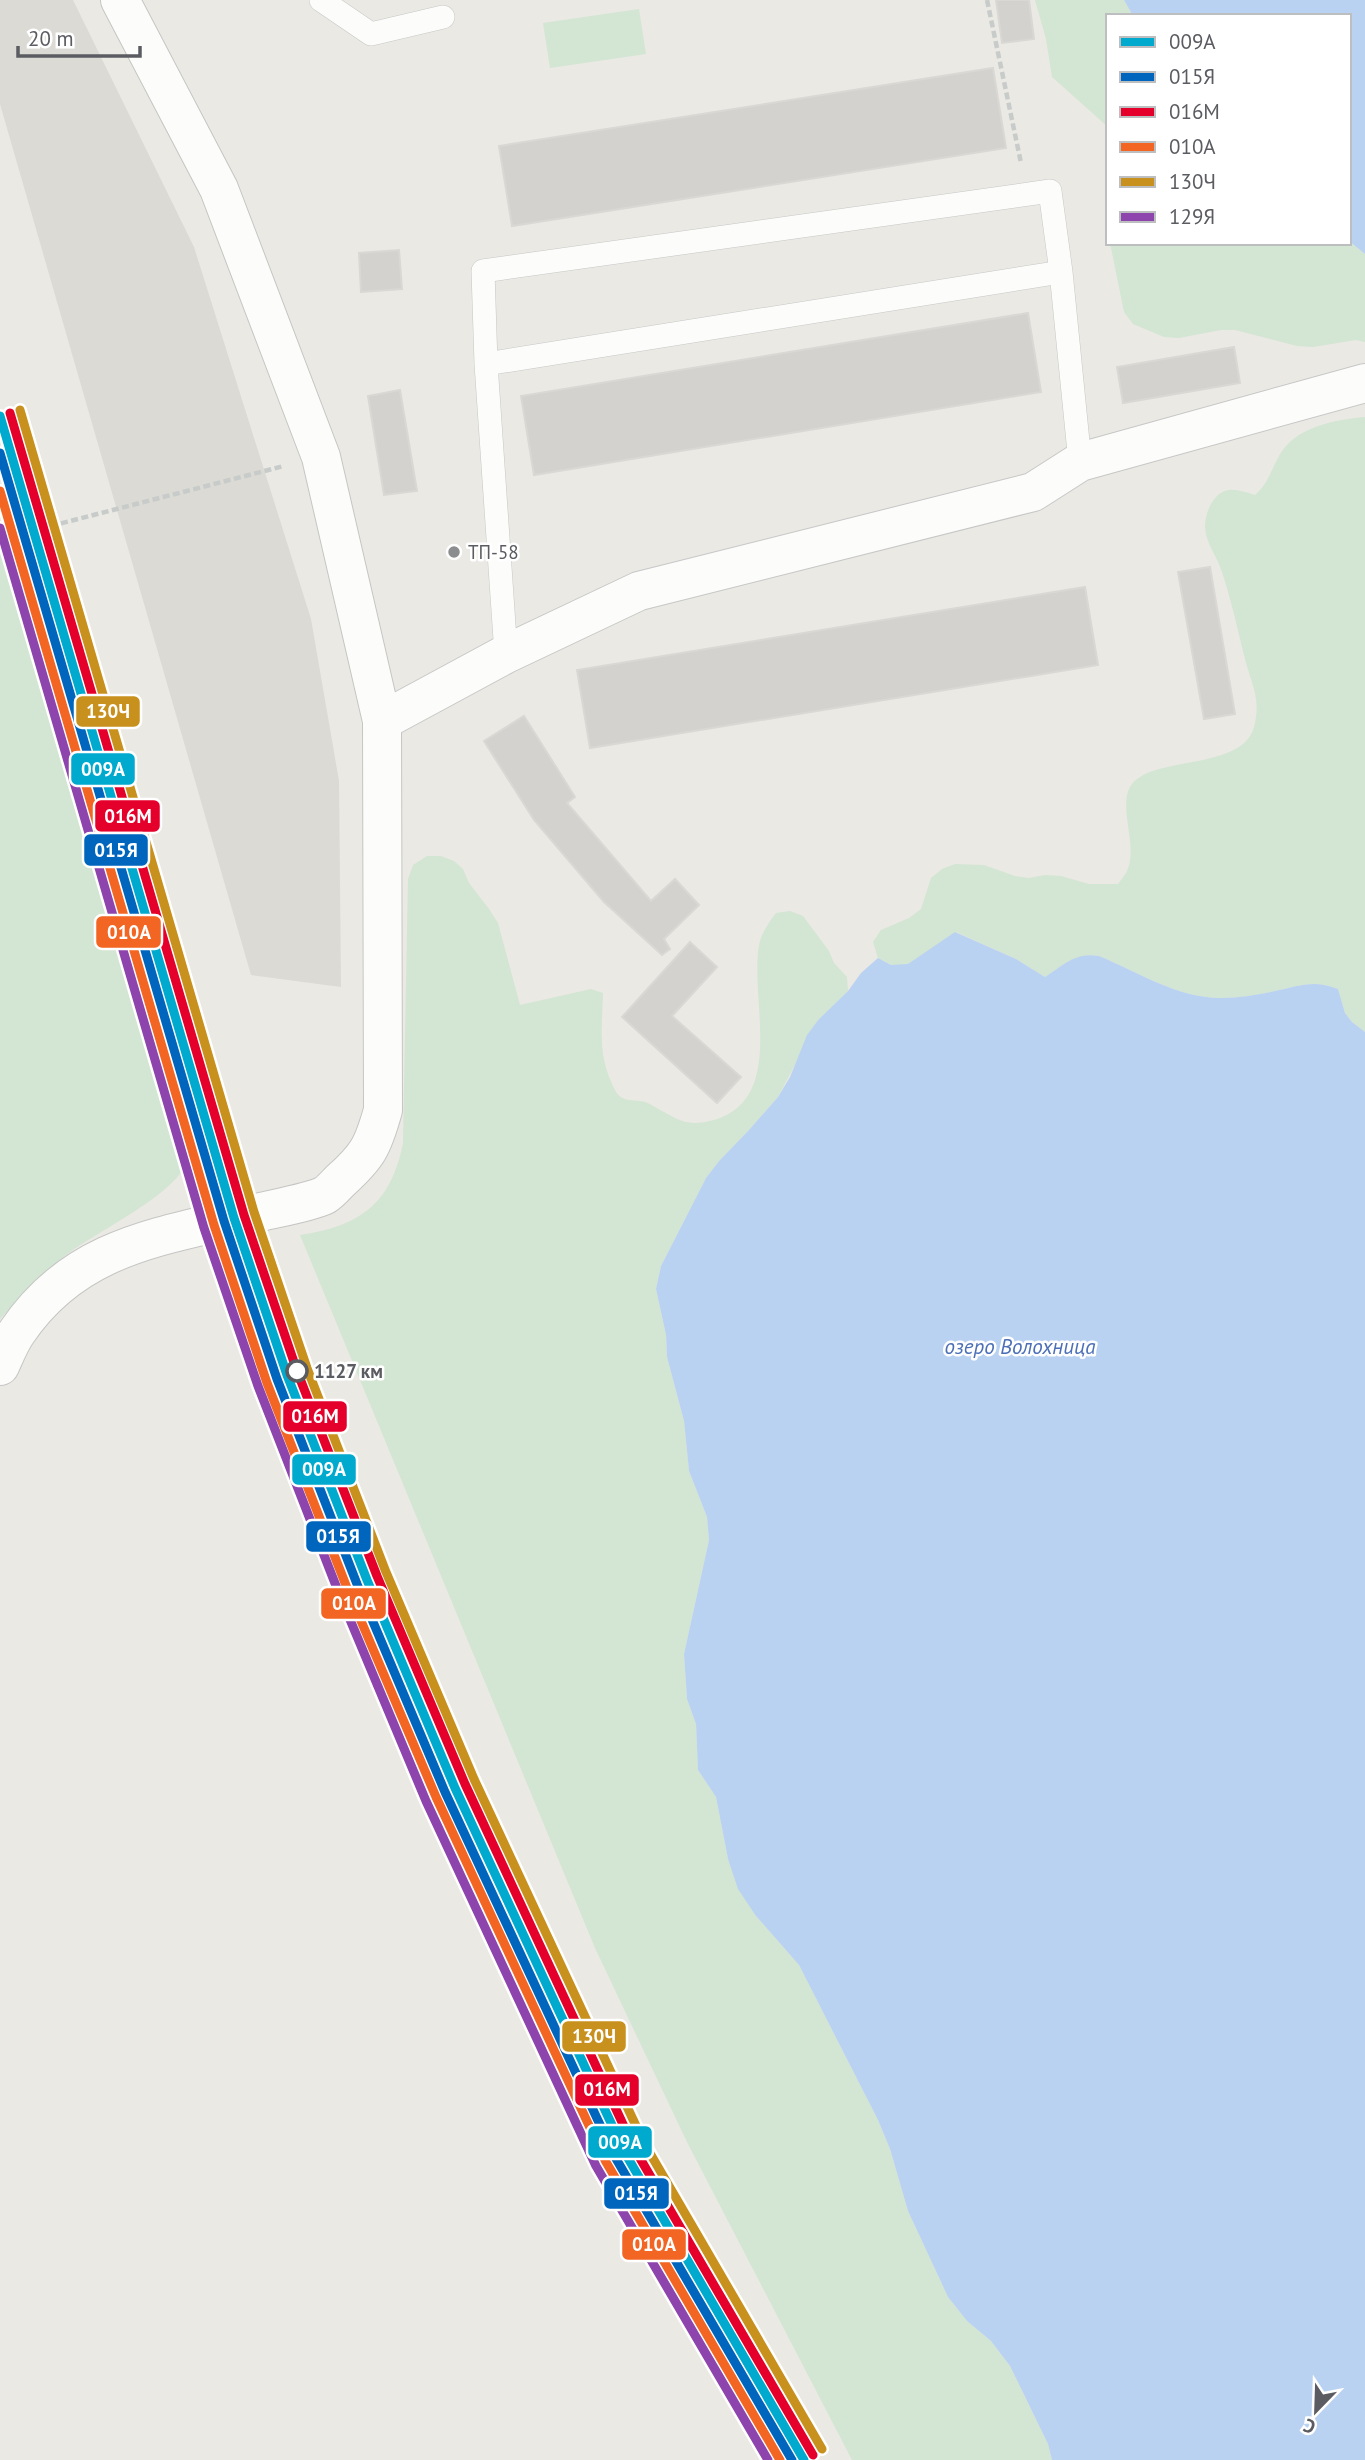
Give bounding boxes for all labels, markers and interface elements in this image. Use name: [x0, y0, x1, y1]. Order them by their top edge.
scale bar: [18, 14, 140, 58]
legend: [1106, 14, 1351, 245]
text: 20 m: [28, 25, 74, 52]
text: 009А: [1169, 28, 1216, 55]
text: 015Я: [1169, 63, 1215, 90]
text: 016М: [1169, 98, 1220, 125]
text: 010А: [1169, 133, 1216, 160]
text: 130Ч: [1169, 168, 1216, 195]
text: 129Я: [1169, 203, 1215, 230]
place label: ТП-58: [468, 540, 519, 564]
marker: ТП-58: [446, 544, 462, 560]
line badge: 130Ч: [75, 695, 141, 728]
text: 130Ч: [86, 699, 130, 723]
line badge: 009А: [70, 752, 136, 786]
text: 009А: [81, 757, 125, 781]
line badge: 016М: [94, 799, 161, 833]
text: 016М: [104, 804, 152, 828]
line badge: 015Я: [83, 833, 149, 867]
text: 015Я: [94, 838, 138, 862]
line badge: 010А: [95, 915, 162, 949]
text: 010А: [107, 920, 151, 944]
water label: озеро Волохница: [945, 1333, 1096, 1360]
place label: 1127 км: [314, 1359, 383, 1383]
marker: 1127 км: [286, 1360, 308, 1382]
line badge: 016М: [282, 1400, 348, 1433]
text: 016М: [291, 1404, 339, 1428]
line badge: 009А: [291, 1453, 357, 1486]
text: 009А: [302, 1457, 346, 1481]
line badge: 015Я: [305, 1520, 372, 1553]
text: 015Я: [316, 1524, 360, 1548]
line badge: 010А: [320, 1587, 387, 1620]
text: 010А: [332, 1591, 376, 1615]
line badge: 130Ч: [561, 2020, 627, 2053]
text: 130Ч: [572, 2024, 616, 2048]
line badge: 016М: [574, 2073, 640, 2107]
text: 016М: [583, 2077, 631, 2101]
line badge: 009А: [587, 2125, 653, 2159]
text: 009А: [598, 2130, 642, 2154]
line badge: 015Я: [603, 2177, 670, 2210]
text: 015Я: [614, 2181, 658, 2205]
line badge: 010А: [621, 2228, 687, 2261]
text: 010А: [632, 2232, 676, 2256]
north arrow: [1281, 2376, 1351, 2446]
text: С: [1299, 2413, 1319, 2440]

